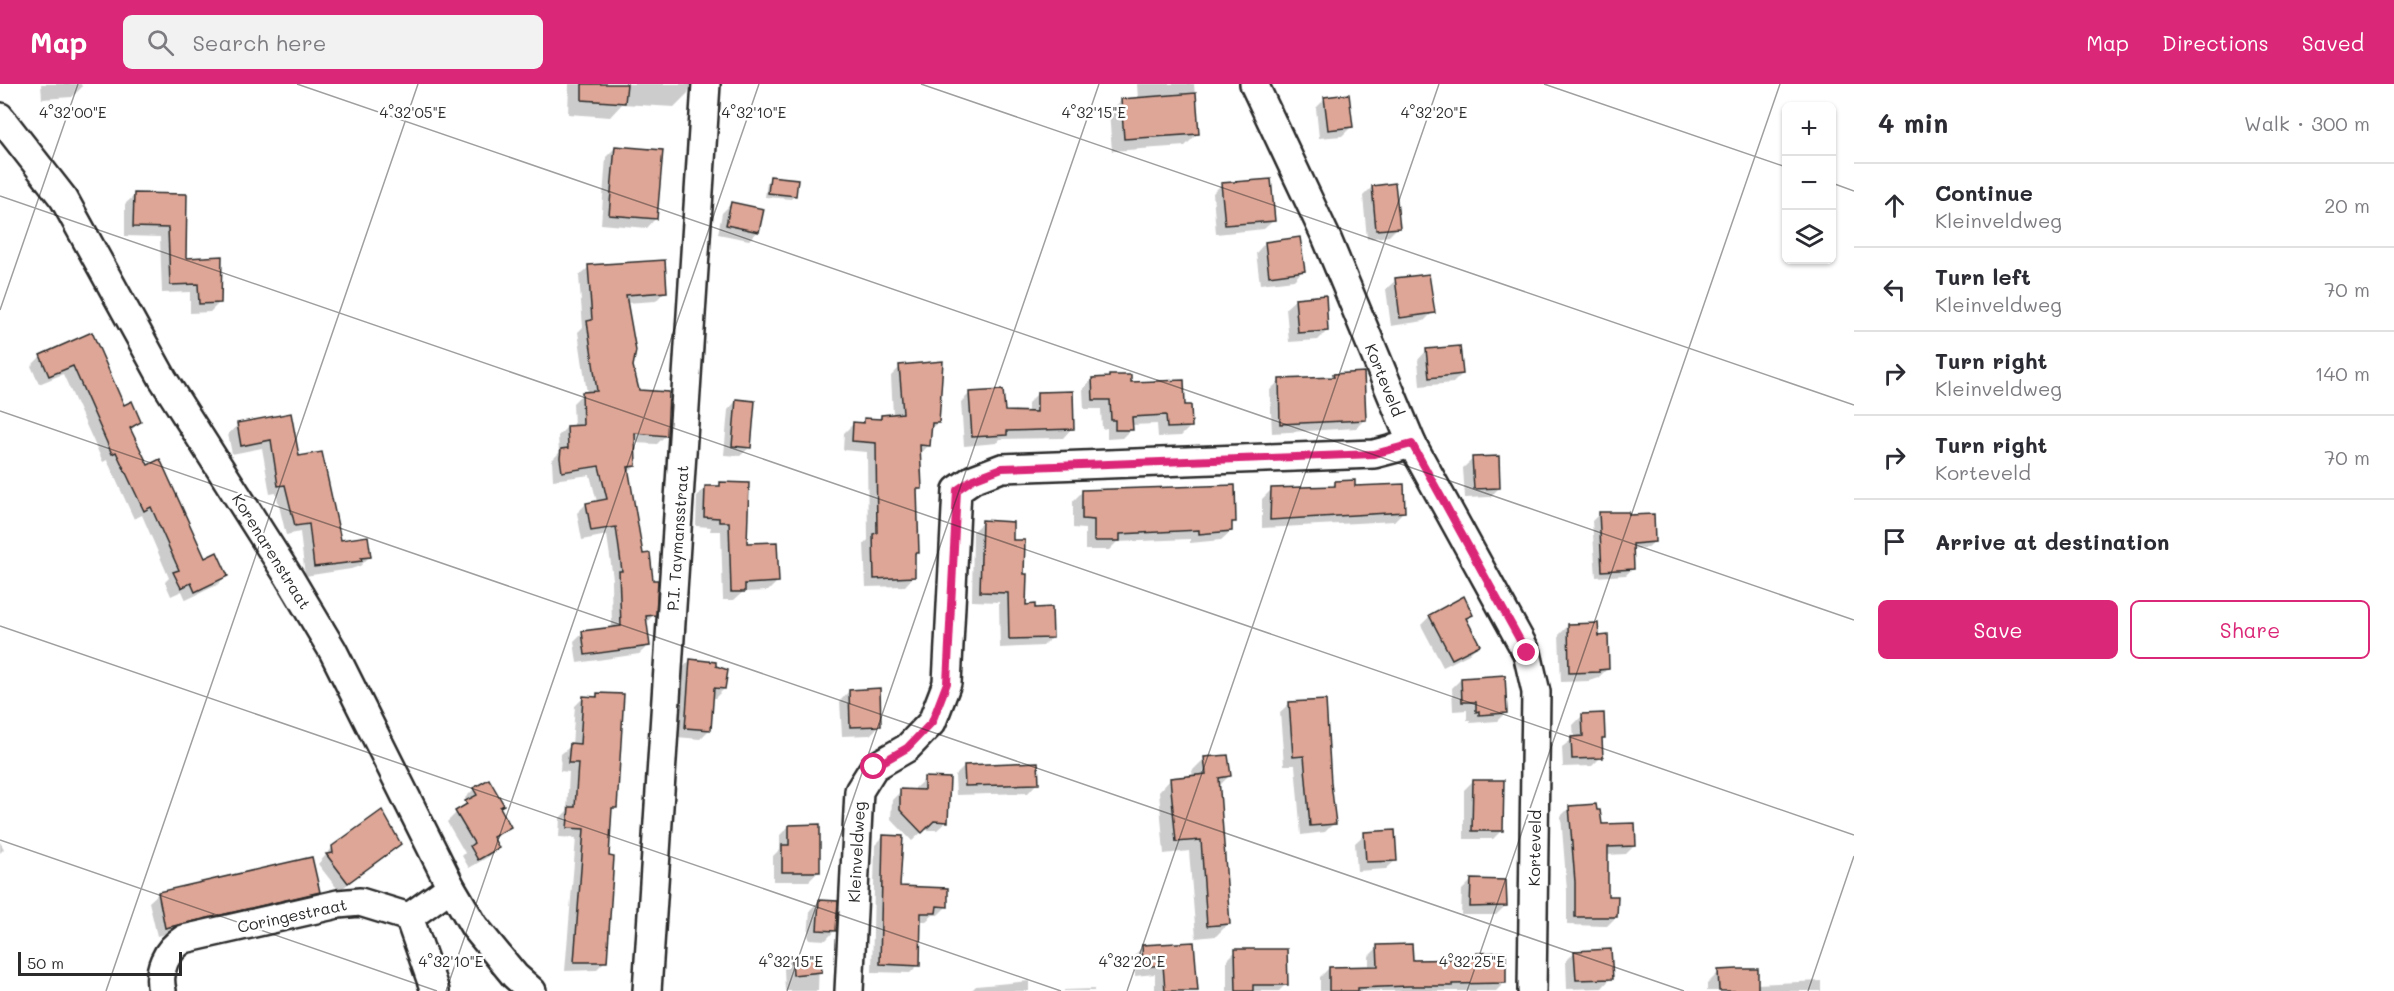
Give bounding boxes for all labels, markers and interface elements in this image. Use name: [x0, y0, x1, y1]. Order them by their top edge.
search box: [123, 15, 543, 69]
text: Map: [30, 24, 87, 60]
icon: search: [144, 26, 177, 59]
text: Search here: [192, 28, 326, 57]
text: Map: [2086, 29, 2129, 56]
text: Directions: [2162, 29, 2269, 56]
text: Saved: [2302, 29, 2364, 56]
text: 4°32'00"E: [39, 102, 107, 122]
text: 4°32'05"E: [380, 102, 447, 122]
text: 4°32'10"E: [722, 102, 787, 122]
text: 4°32'15"E: [1062, 102, 1127, 122]
text: 4°32'20"E: [1401, 102, 1468, 122]
map controls: [1782, 102, 1836, 264]
button: +: [1782, 102, 1836, 156]
text: 4 min: [1878, 106, 1948, 140]
text: Walk · 300 m: [2244, 110, 2370, 136]
button: −: [1782, 156, 1836, 210]
text: Continue: [1935, 178, 2033, 207]
icon: ahead: [1878, 189, 1911, 222]
text: 20 m: [2324, 192, 2370, 218]
text: Kleinveldweg: [1935, 207, 2062, 233]
button: layers: [1782, 210, 1836, 264]
text: Turn left: [1935, 262, 2031, 291]
icon: left: [1878, 273, 1911, 306]
text: 70 m: [2324, 276, 2370, 302]
text: Kleinveldweg: [1935, 291, 2062, 317]
street label: Korteveld: [1361, 341, 1409, 419]
text: Turn right: [1935, 346, 2047, 375]
icon: right: [1878, 357, 1911, 390]
text: 140 m: [2315, 360, 2370, 386]
text: Kleinveldweg: [1935, 375, 2062, 401]
text: Turn right: [1935, 430, 2047, 459]
icon: right: [1878, 441, 1911, 474]
text: 70 m: [2324, 444, 2370, 470]
text: Korteveld: [1935, 459, 2031, 485]
street label: P.I. Taymansstraat: [661, 464, 693, 612]
street label: Korenarenstraat: [228, 489, 316, 613]
icon: arrive: [1878, 525, 1911, 558]
text: Arrive at destination: [1935, 527, 2170, 556]
button: Save: [1878, 600, 2118, 659]
button: Share: [2130, 600, 2370, 659]
route end: [1513, 639, 1539, 665]
route start: [860, 753, 886, 779]
street label: Kleinveldweg: [843, 801, 869, 903]
street label: Korteveld: [1523, 809, 1545, 887]
street label: Coringestraat: [235, 893, 349, 937]
scale bar: [18, 949, 182, 976]
text: 4°32'10"E: [419, 951, 484, 971]
text: 4°32'15"E: [759, 951, 824, 971]
text: 4°32'20"E: [1099, 951, 1166, 971]
text: 4°32'25"E: [1439, 951, 1505, 971]
text: 50 m: [27, 952, 64, 973]

